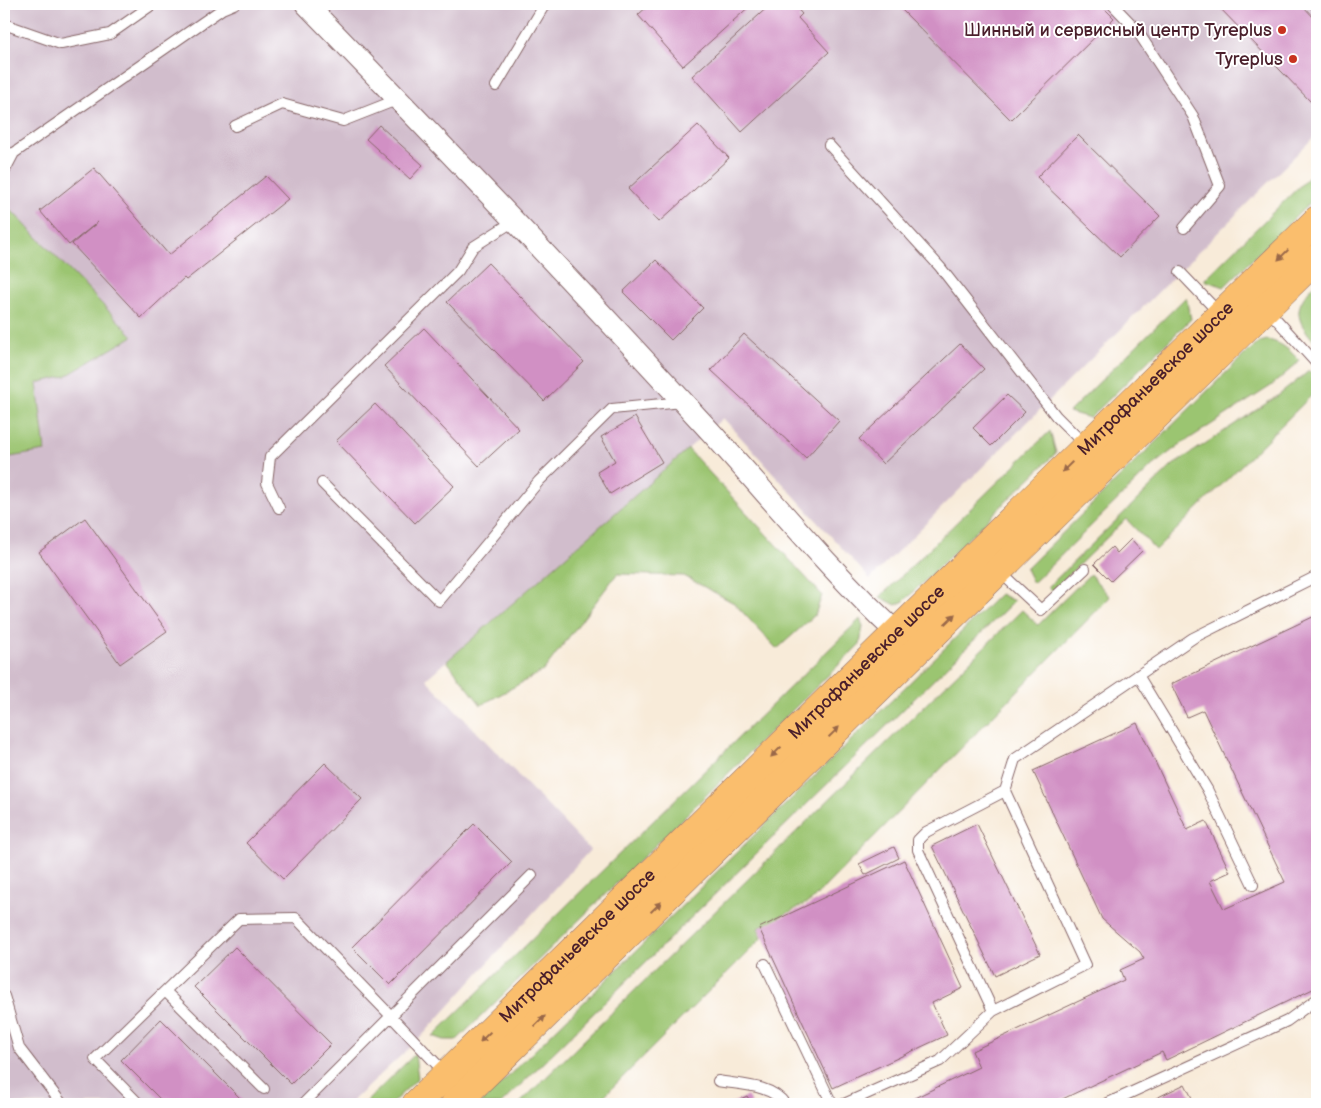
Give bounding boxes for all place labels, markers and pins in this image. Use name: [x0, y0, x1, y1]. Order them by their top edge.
place label: Шинный и сервисный центр Tyreplus: [964, 20, 1272, 41]
marker: Шинный и сервисный центр Tyreplus: [1276, 24, 1288, 36]
place label: Tyreplus: [1215, 49, 1283, 70]
marker: Tyreplus: [1287, 53, 1299, 65]

